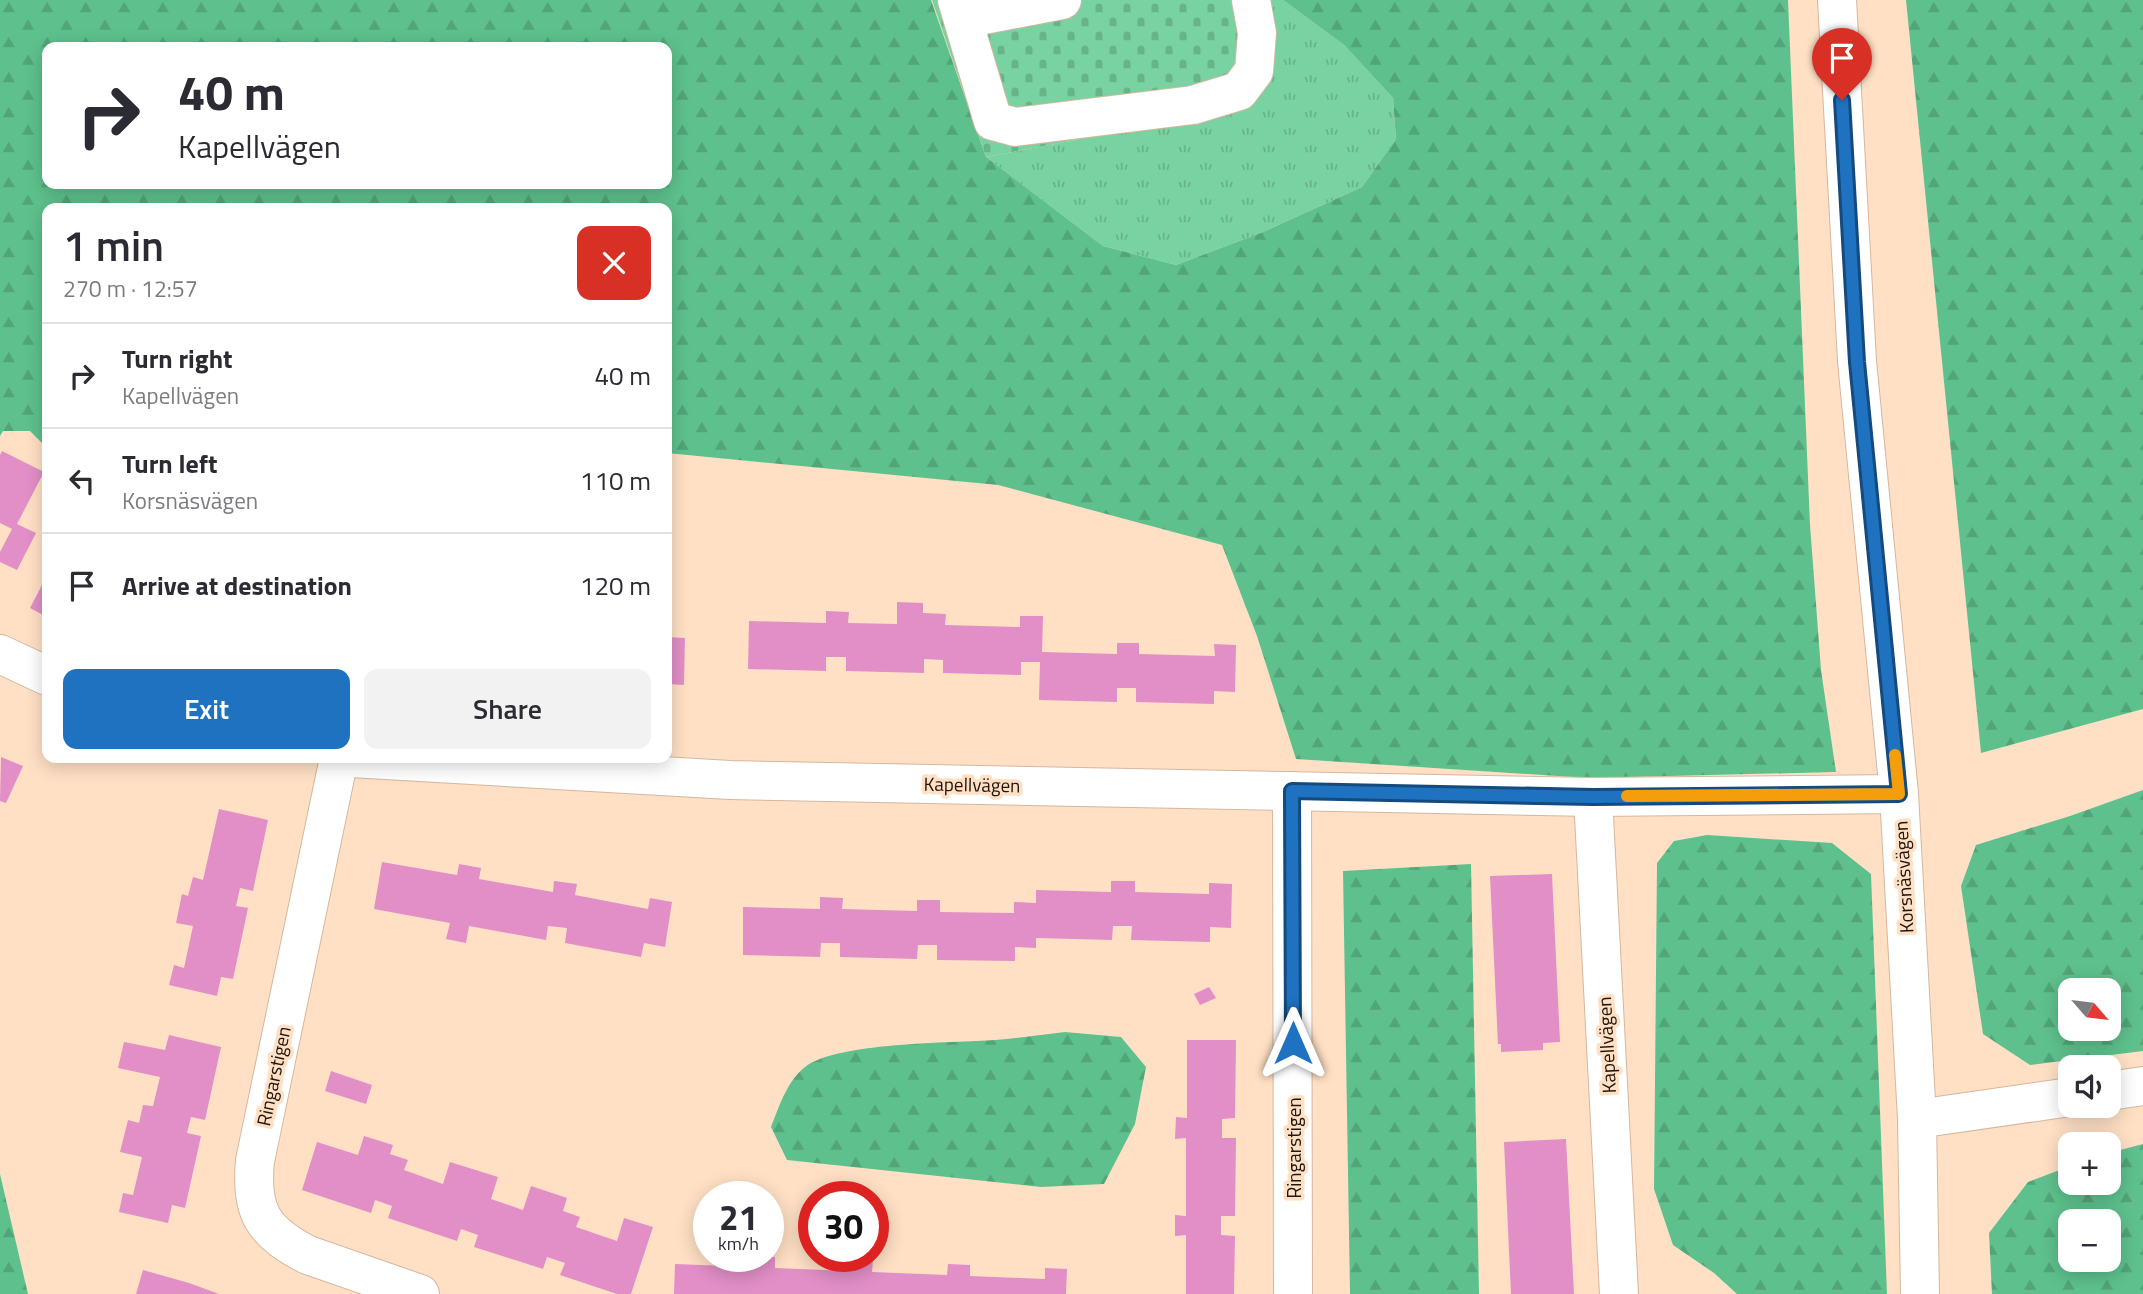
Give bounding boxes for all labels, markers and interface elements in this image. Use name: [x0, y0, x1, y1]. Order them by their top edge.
pin: [1812, 28, 1872, 100]
icon: arrive: [1823, 39, 1861, 77]
text: 40 m: [178, 54, 285, 129]
icon: right: [63, 70, 154, 161]
text: Kapellvägen: [178, 122, 341, 170]
text: 1 min: [63, 213, 164, 277]
button: close: [577, 226, 651, 300]
text: 270 m · 12:57: [63, 271, 198, 306]
text: Turn right: [122, 339, 233, 378]
text: 40 m: [594, 356, 651, 395]
icon: right: [63, 357, 101, 395]
text: Kapellvägen: [122, 378, 239, 413]
text: Turn left: [122, 444, 217, 483]
text: 110 m: [580, 461, 651, 500]
icon: left: [63, 462, 101, 500]
text: Korsnäsvägen: [122, 483, 258, 518]
text: Arrive at destination: [122, 566, 352, 605]
text: 120 m: [580, 566, 651, 605]
icon: arrive: [63, 567, 101, 605]
button: Exit: [63, 669, 350, 749]
button: Share: [364, 669, 651, 749]
street label: Kapellvägen: [923, 769, 1021, 799]
street label: Korsnäsvägen: [1886, 820, 1920, 934]
north arrow: [2058, 978, 2121, 1041]
map controls: [2058, 978, 2121, 1272]
street label: Kapellvägen: [1589, 996, 1623, 1094]
position arrow: [1256, 1006, 1330, 1080]
street label: Ringarstigen: [248, 1024, 298, 1128]
button: sound: [2058, 1055, 2121, 1118]
street label: Ringarstigen: [1279, 1097, 1308, 1199]
button: +: [2058, 1132, 2121, 1195]
speed limit sign: 30: [798, 1181, 889, 1272]
text: 21: [719, 1190, 758, 1244]
button: −: [2058, 1209, 2121, 1272]
text: km/h: [718, 1230, 759, 1257]

